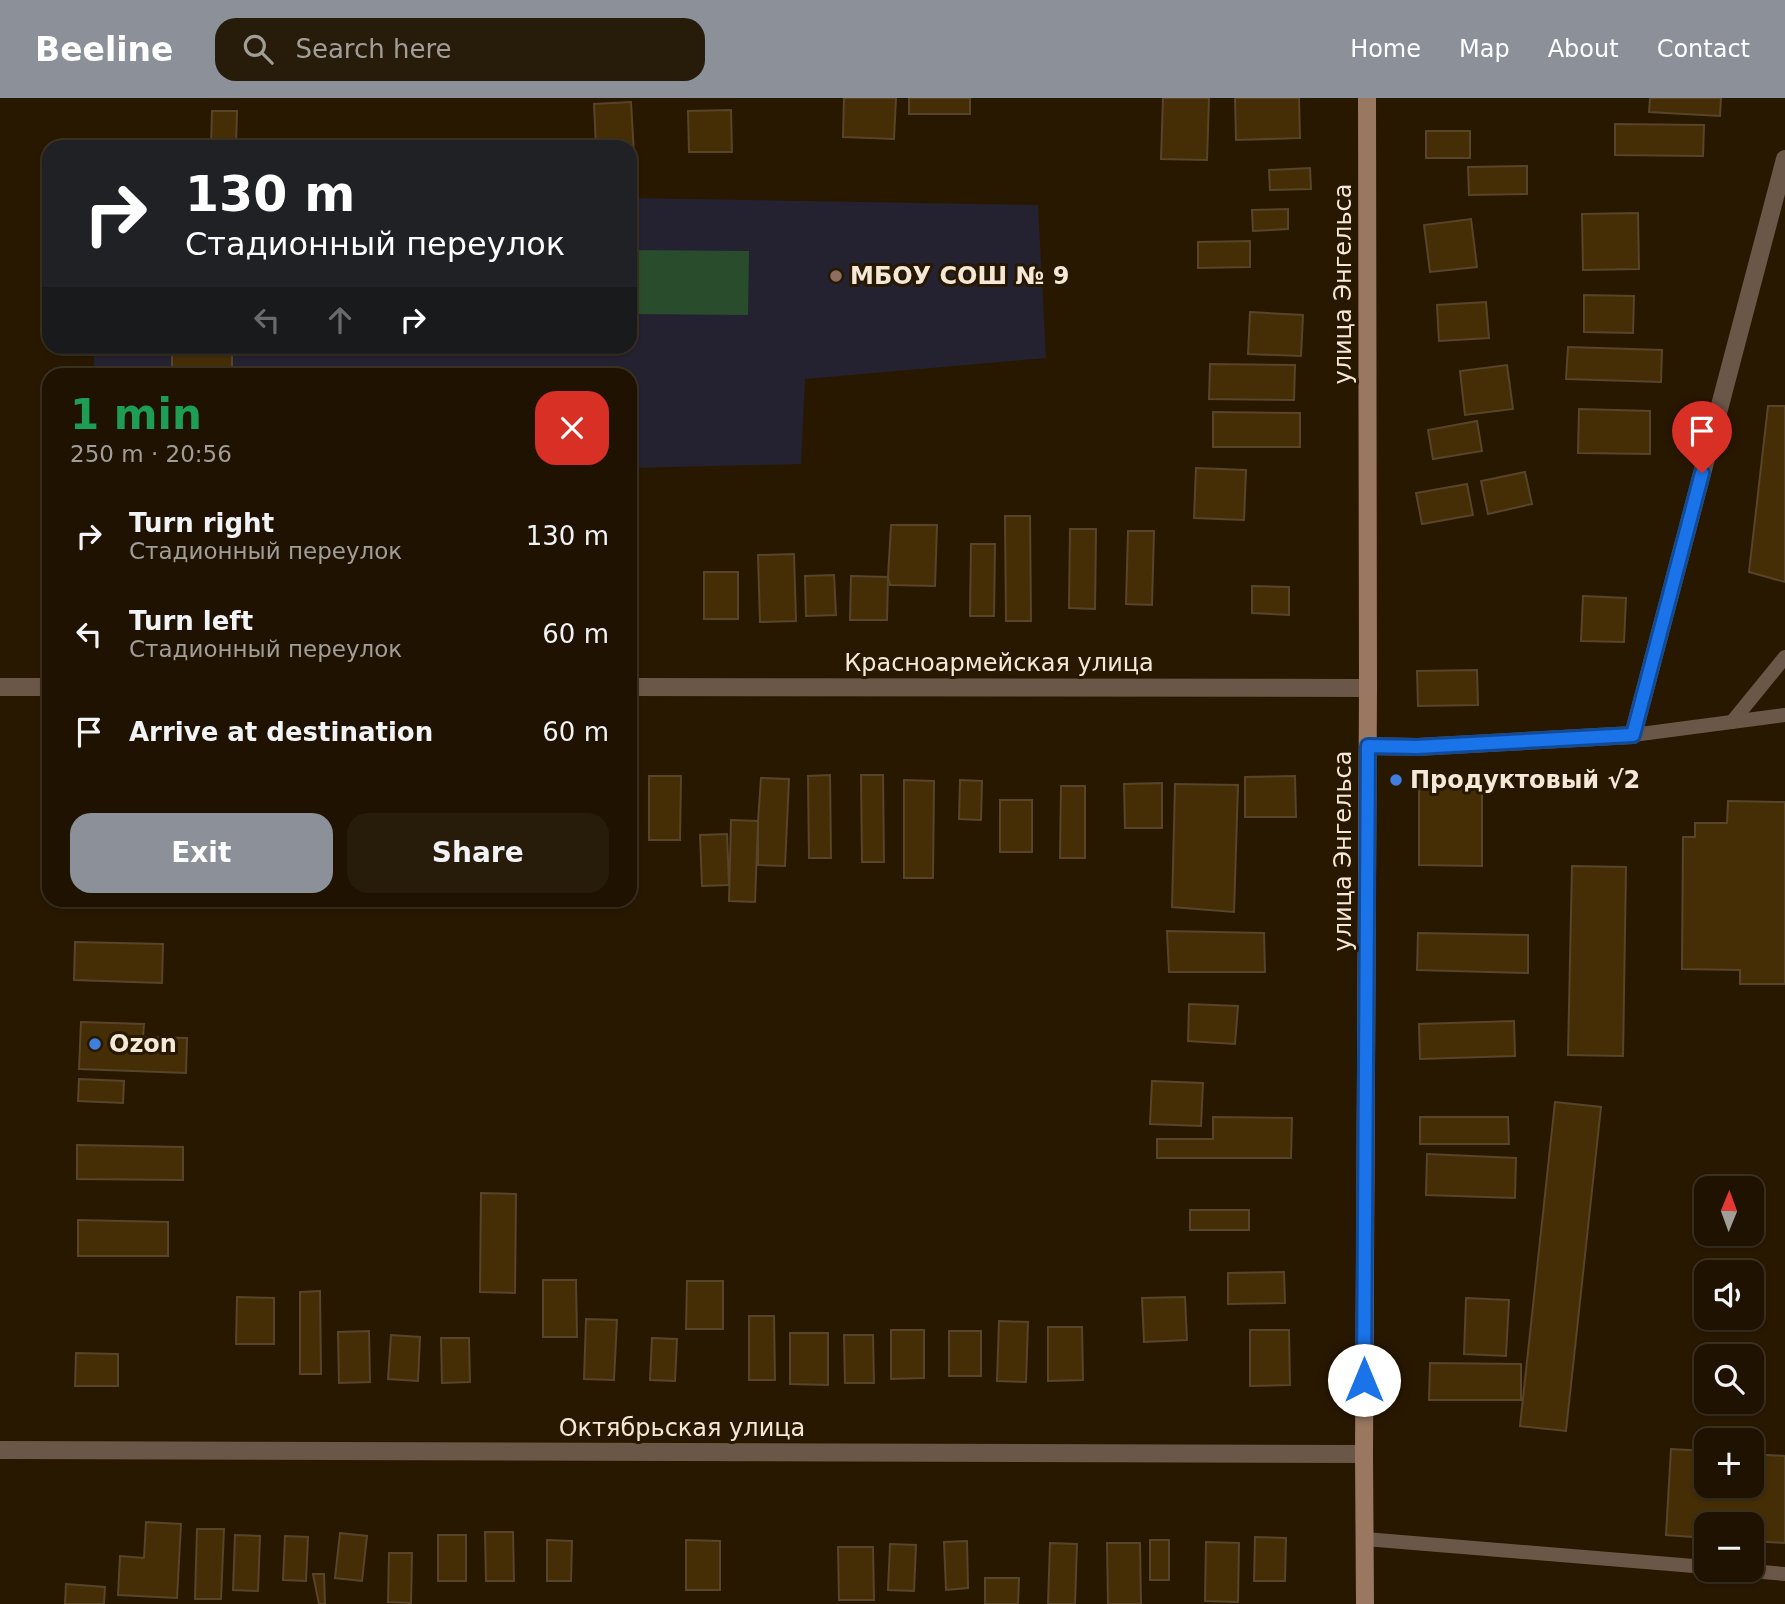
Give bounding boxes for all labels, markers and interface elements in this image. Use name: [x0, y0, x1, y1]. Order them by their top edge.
search box: [215, 18, 705, 81]
text: Beeline: [35, 30, 173, 69]
icon: search: [239, 30, 277, 68]
text: Search here: [295, 34, 452, 64]
text: Home: [1350, 35, 1421, 63]
text: Map: [1459, 35, 1510, 63]
text: About: [1548, 35, 1619, 63]
text: Contact: [1657, 35, 1750, 63]
text: 130 m: [185, 166, 355, 223]
icon: right: [70, 168, 161, 259]
street label: улица Энгельса: [1329, 183, 1357, 385]
text: Стадионный переулок: [185, 225, 565, 263]
place label: МБОУ СОШ № 9: [850, 262, 1069, 290]
marker: МБОУ СОШ № 9: [828, 268, 844, 284]
icon: left: [248, 301, 286, 339]
icon: ahead: [321, 301, 359, 339]
icon: right: [394, 301, 432, 339]
text: 1 min: [70, 390, 202, 439]
button: close: [535, 391, 609, 465]
pin: [1672, 401, 1732, 473]
icon: arrive: [1683, 412, 1721, 450]
text: 250 m · 20:56: [70, 441, 232, 467]
text: Turn right: [129, 508, 274, 538]
icon: right: [70, 517, 108, 555]
text: 130 m: [526, 521, 609, 551]
text: Стадионный переулок: [129, 538, 402, 564]
text: Turn left: [129, 606, 253, 636]
icon: left: [70, 615, 108, 653]
text: 60 m: [542, 619, 609, 649]
text: Стадионный переулок: [129, 636, 402, 662]
street label: Красноармейская улица: [844, 649, 1154, 677]
icon: arrive: [70, 713, 108, 751]
text: Arrive at destination: [129, 717, 433, 747]
text: 60 m: [542, 717, 609, 747]
street label: улица Энгельса: [1329, 750, 1357, 952]
place label: Продуктовый √2: [1410, 766, 1640, 794]
marker: Продуктовый √2: [1388, 772, 1404, 788]
button: Exit: [70, 813, 333, 893]
button: Share: [347, 813, 609, 893]
place label: Ozon: [109, 1030, 177, 1058]
marker: Ozon: [87, 1036, 103, 1052]
north arrow: [1694, 1176, 1764, 1246]
map controls: [1694, 1176, 1764, 1582]
button: sound: [1694, 1260, 1764, 1330]
position arrow: [1327, 1343, 1401, 1417]
button: search: [1694, 1344, 1764, 1414]
street label: Октябрьская улица: [559, 1414, 805, 1442]
button: +: [1694, 1428, 1764, 1498]
button: −: [1694, 1512, 1764, 1582]

